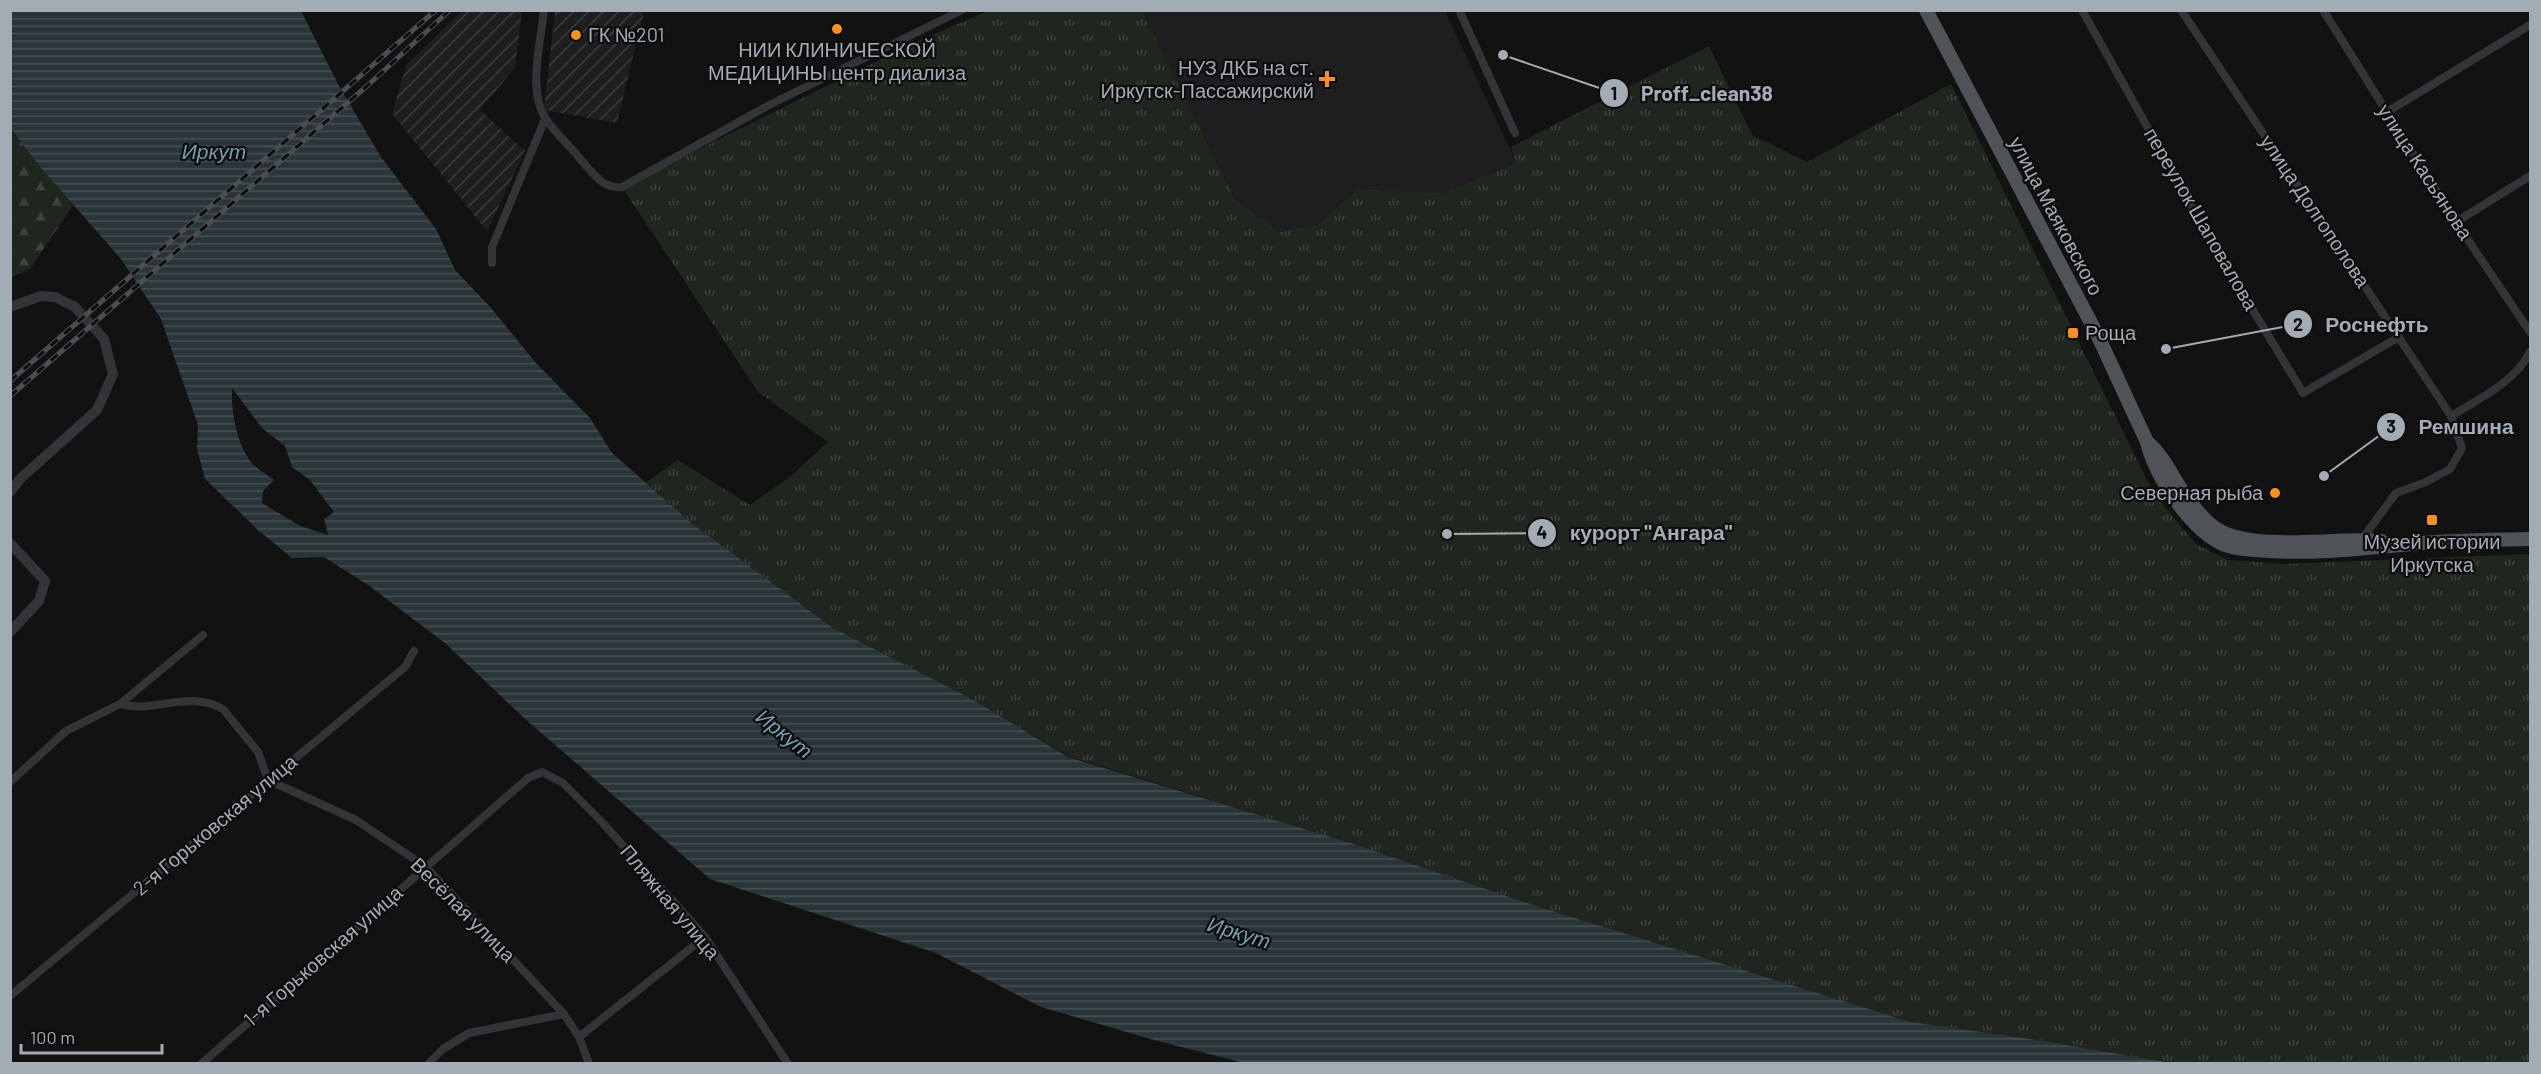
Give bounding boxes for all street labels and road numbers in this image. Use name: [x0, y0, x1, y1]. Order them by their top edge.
street label: улица Касьянова: [2373, 99, 2479, 244]
street label: переулок Шаповалова: [2140, 123, 2264, 315]
street label: улица Долгополова: [2256, 129, 2376, 292]
street label: улица Маяковского: [2005, 132, 2109, 299]
street label: 2-я Горьковская улица: [128, 748, 302, 900]
street label: Пляжная улица: [616, 839, 726, 964]
street label: Весёлая улица: [406, 852, 522, 967]
street label: 1-я Горьковская улица: [238, 879, 407, 1031]

